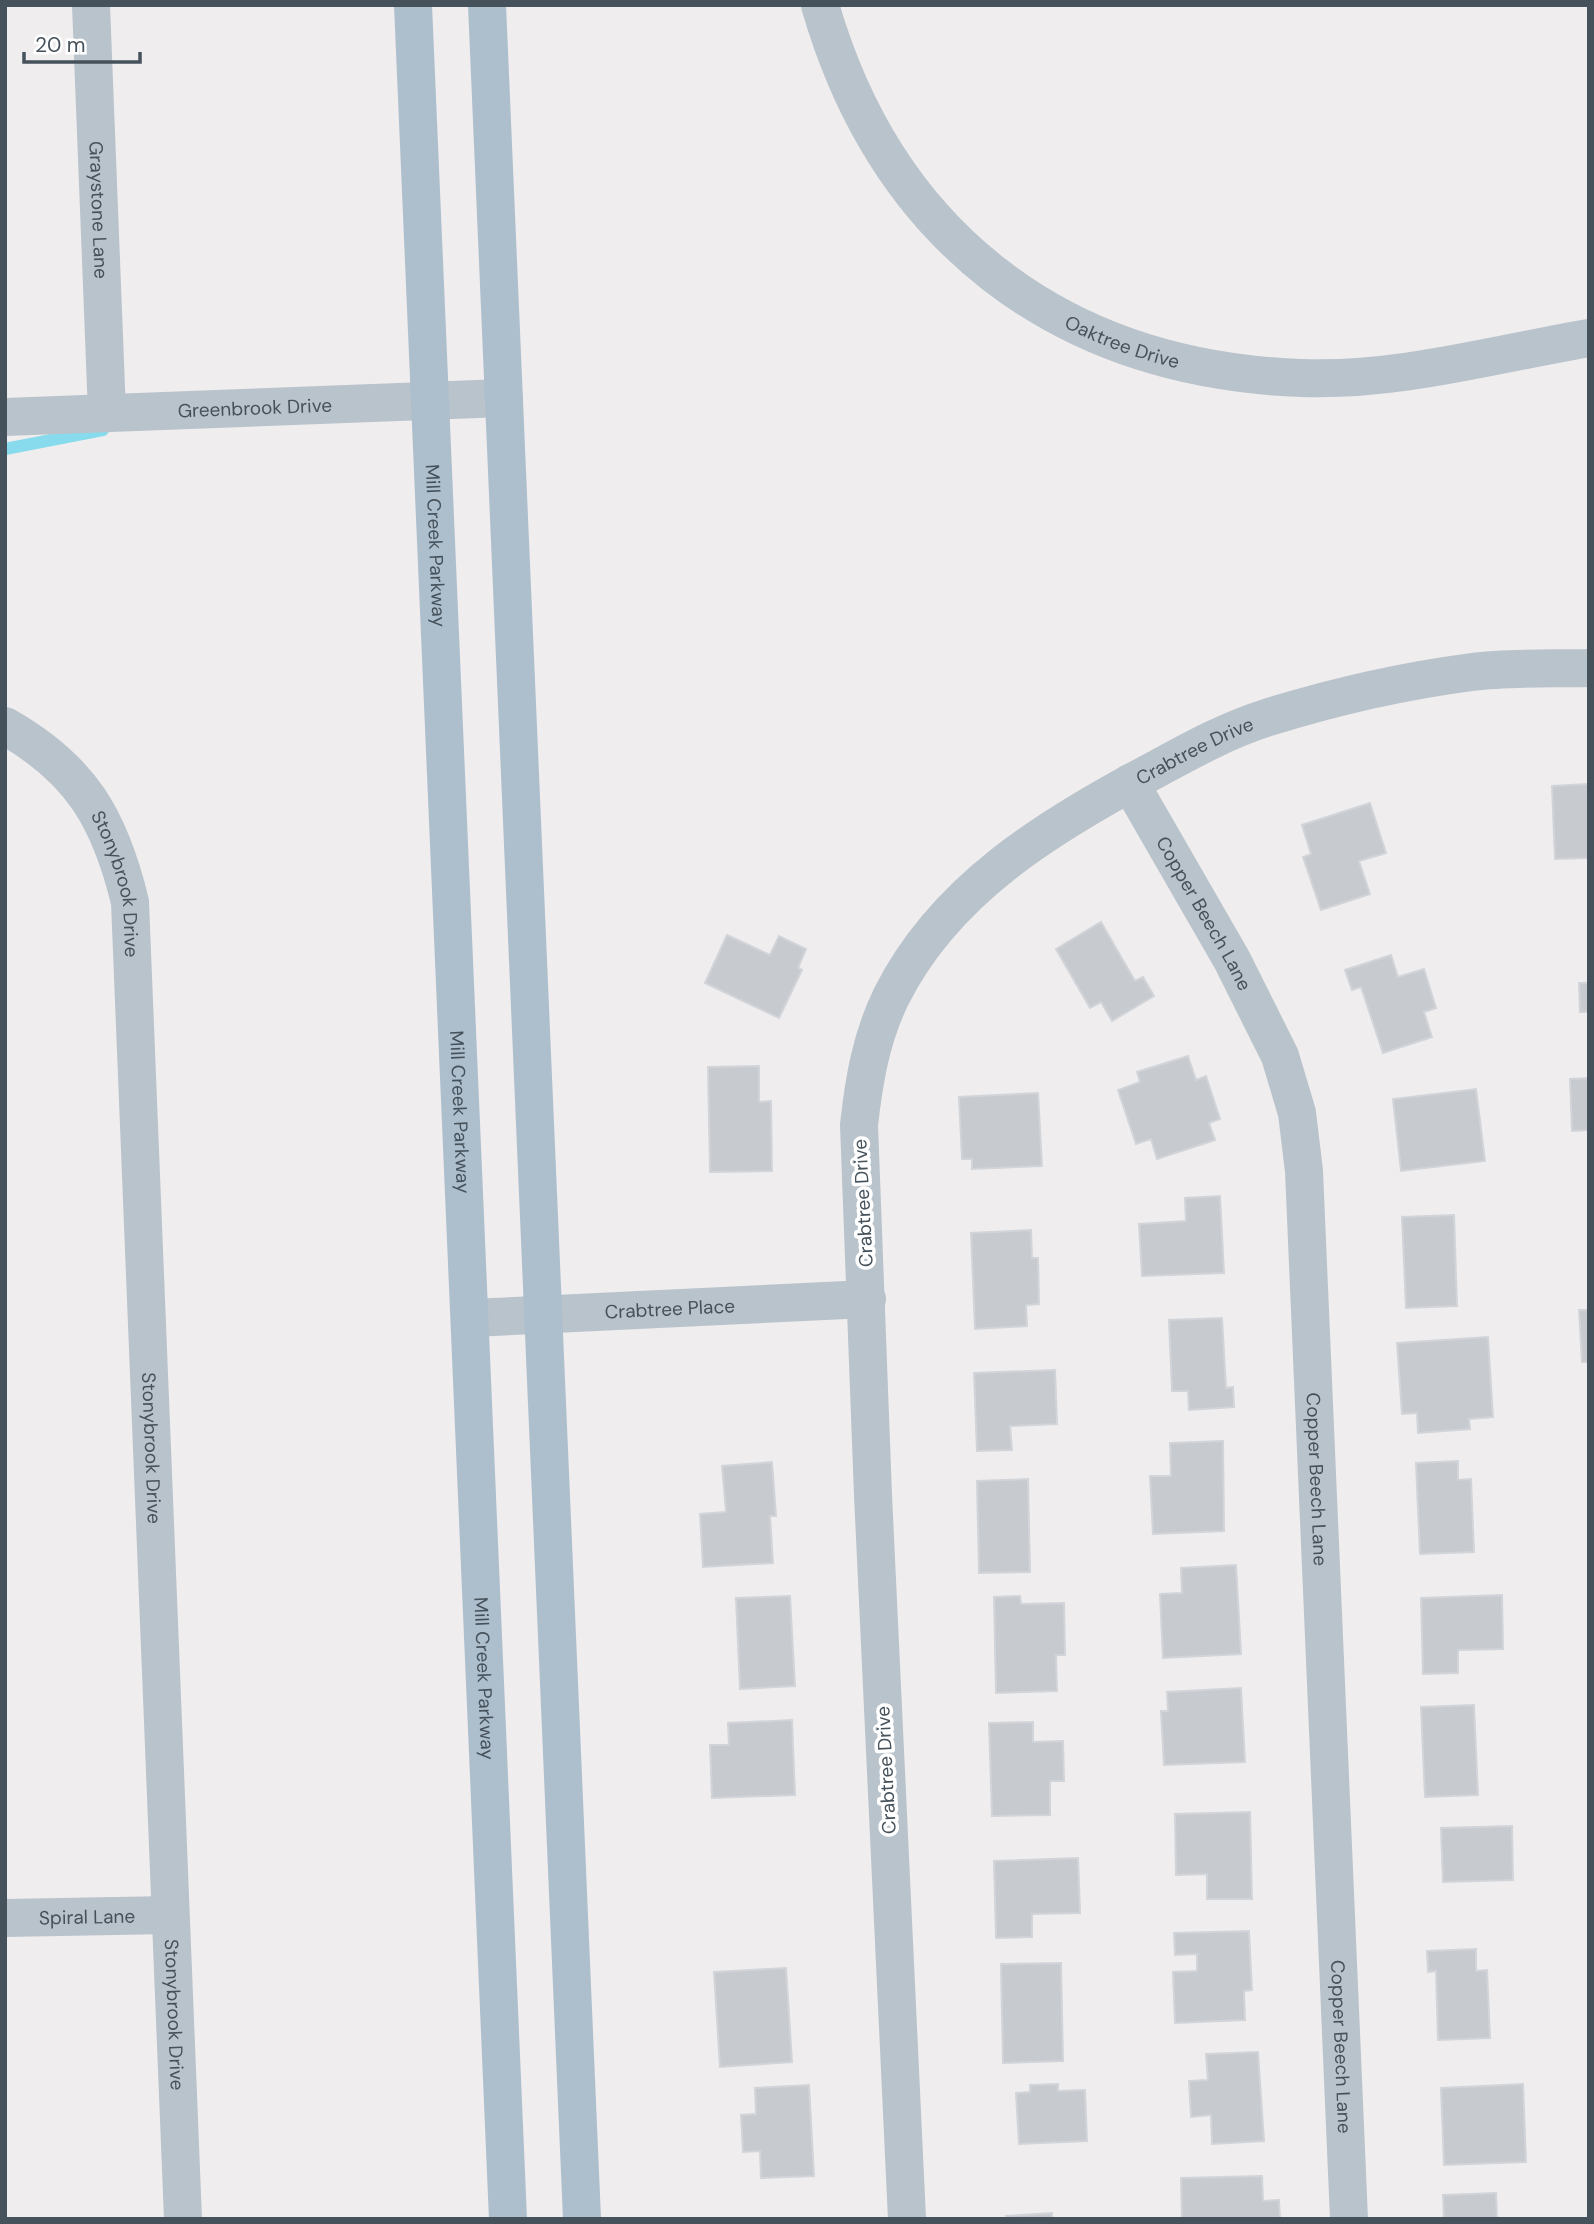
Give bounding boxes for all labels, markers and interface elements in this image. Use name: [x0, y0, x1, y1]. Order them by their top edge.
scale bar: [24, 21, 140, 65]
text: 20 m: [35, 31, 86, 59]
street label: Graystone Lane: [84, 140, 114, 279]
street label: Oaktree Drive: [1061, 309, 1182, 374]
street label: Greenbrook Drive: [177, 392, 332, 423]
street label: Mill Creek Parkway: [420, 464, 452, 628]
street label: Crabtree Drive: [1131, 711, 1257, 790]
street label: Stonybrook Drive: [86, 806, 145, 958]
street label: Copper Beech Lane: [1151, 832, 1258, 995]
street label: Mill Creek Parkway: [445, 1030, 476, 1194]
street label: Crabtree Drive: [847, 1138, 879, 1268]
street label: Crabtree Place: [604, 1293, 736, 1324]
street label: Stonybrook Drive: [136, 1372, 168, 1524]
street label: Copper Beech Lane: [1301, 1392, 1333, 1566]
street label: Mill Creek Parkway: [469, 1597, 501, 1761]
street label: Crabtree Drive: [870, 1705, 902, 1835]
street label: Spiral Lane: [39, 1903, 135, 1930]
street label: Stonybrook Drive: [159, 1938, 190, 2091]
street label: Copper Beech Lane: [1325, 1959, 1358, 2134]

